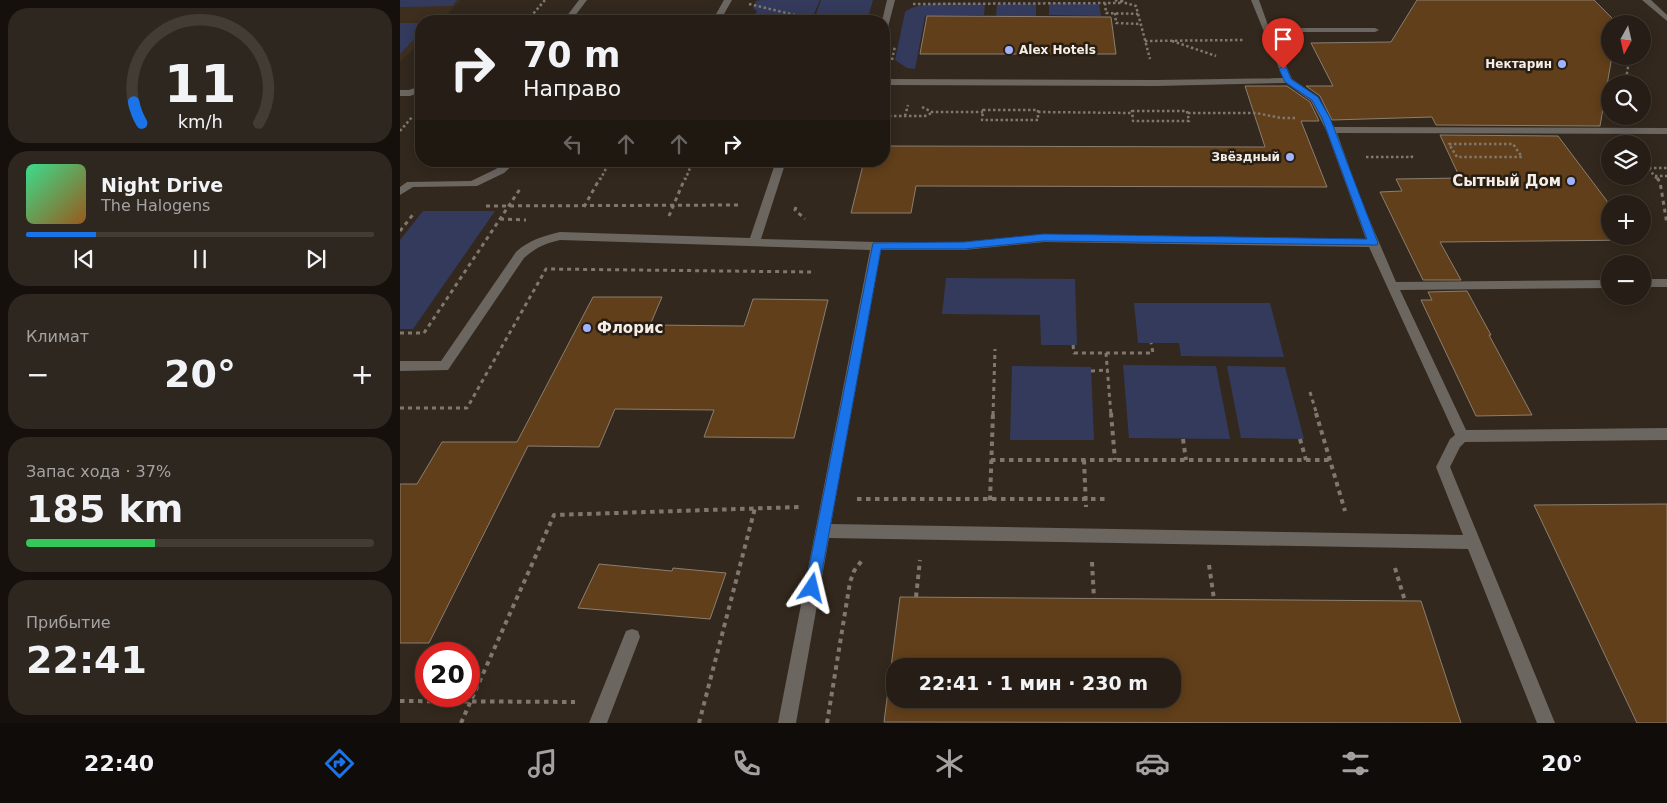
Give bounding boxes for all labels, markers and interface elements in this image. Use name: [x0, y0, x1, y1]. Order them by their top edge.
north arrow: [1601, 15, 1651, 65]
map controls: [1601, 15, 1651, 305]
pin: [1262, 18, 1304, 69]
icon: arrive: [1269, 25, 1297, 53]
icon: right: [440, 35, 505, 100]
text: 70 m: [523, 35, 620, 75]
place label: Alex Hotels: [1019, 43, 1096, 57]
marker: Alex Hotels: [1003, 44, 1015, 56]
text: 11: [164, 54, 236, 114]
place label: Нектарин: [1485, 57, 1552, 71]
marker: Нектарин: [1556, 58, 1568, 70]
button: search: [1601, 75, 1651, 125]
text: Направо: [523, 76, 621, 101]
text: km/h: [177, 111, 223, 132]
icon: left: [559, 130, 587, 158]
icon: ahead: [612, 130, 640, 158]
icon: ahead: [665, 130, 693, 158]
icon: right: [718, 130, 746, 158]
button: layers: [1601, 135, 1651, 185]
place label: Звёздный: [1212, 150, 1280, 164]
marker: Звёздный: [1284, 151, 1296, 163]
place label: Сытный Дом: [1452, 172, 1561, 190]
text: Night Drive: [101, 174, 223, 196]
marker: Сытный Дом: [1565, 175, 1577, 187]
button: +: [1601, 195, 1651, 245]
text: The Halogens: [101, 196, 210, 215]
icon: previous: [70, 245, 98, 273]
icon: pause: [186, 245, 214, 273]
icon: next: [302, 245, 330, 273]
button: −: [1601, 255, 1651, 305]
place label: Флорис: [597, 319, 663, 337]
marker: Флорис: [581, 322, 593, 334]
text: Климат: [26, 327, 89, 346]
text: 20°: [164, 352, 236, 396]
text: −: [26, 358, 49, 391]
text: +: [351, 358, 374, 391]
text: Запас хода · 37%: [26, 462, 171, 481]
text: 185 km: [26, 487, 183, 531]
position arrow: [785, 561, 837, 613]
text: Прибытие: [26, 613, 111, 632]
text: 22:41: [26, 638, 147, 682]
speed limit sign: 20: [415, 642, 480, 707]
text: 22:41 · 1 мин · 230 m: [919, 672, 1148, 694]
icon: directions: [322, 746, 357, 781]
icon: music: [525, 746, 560, 781]
icon: phone: [729, 746, 764, 781]
icon: climate: [932, 746, 967, 781]
icon: car: [1135, 746, 1170, 781]
icon: filters: [1338, 746, 1373, 781]
text: 22:40: [84, 751, 154, 776]
text: 20°: [1541, 751, 1583, 776]

